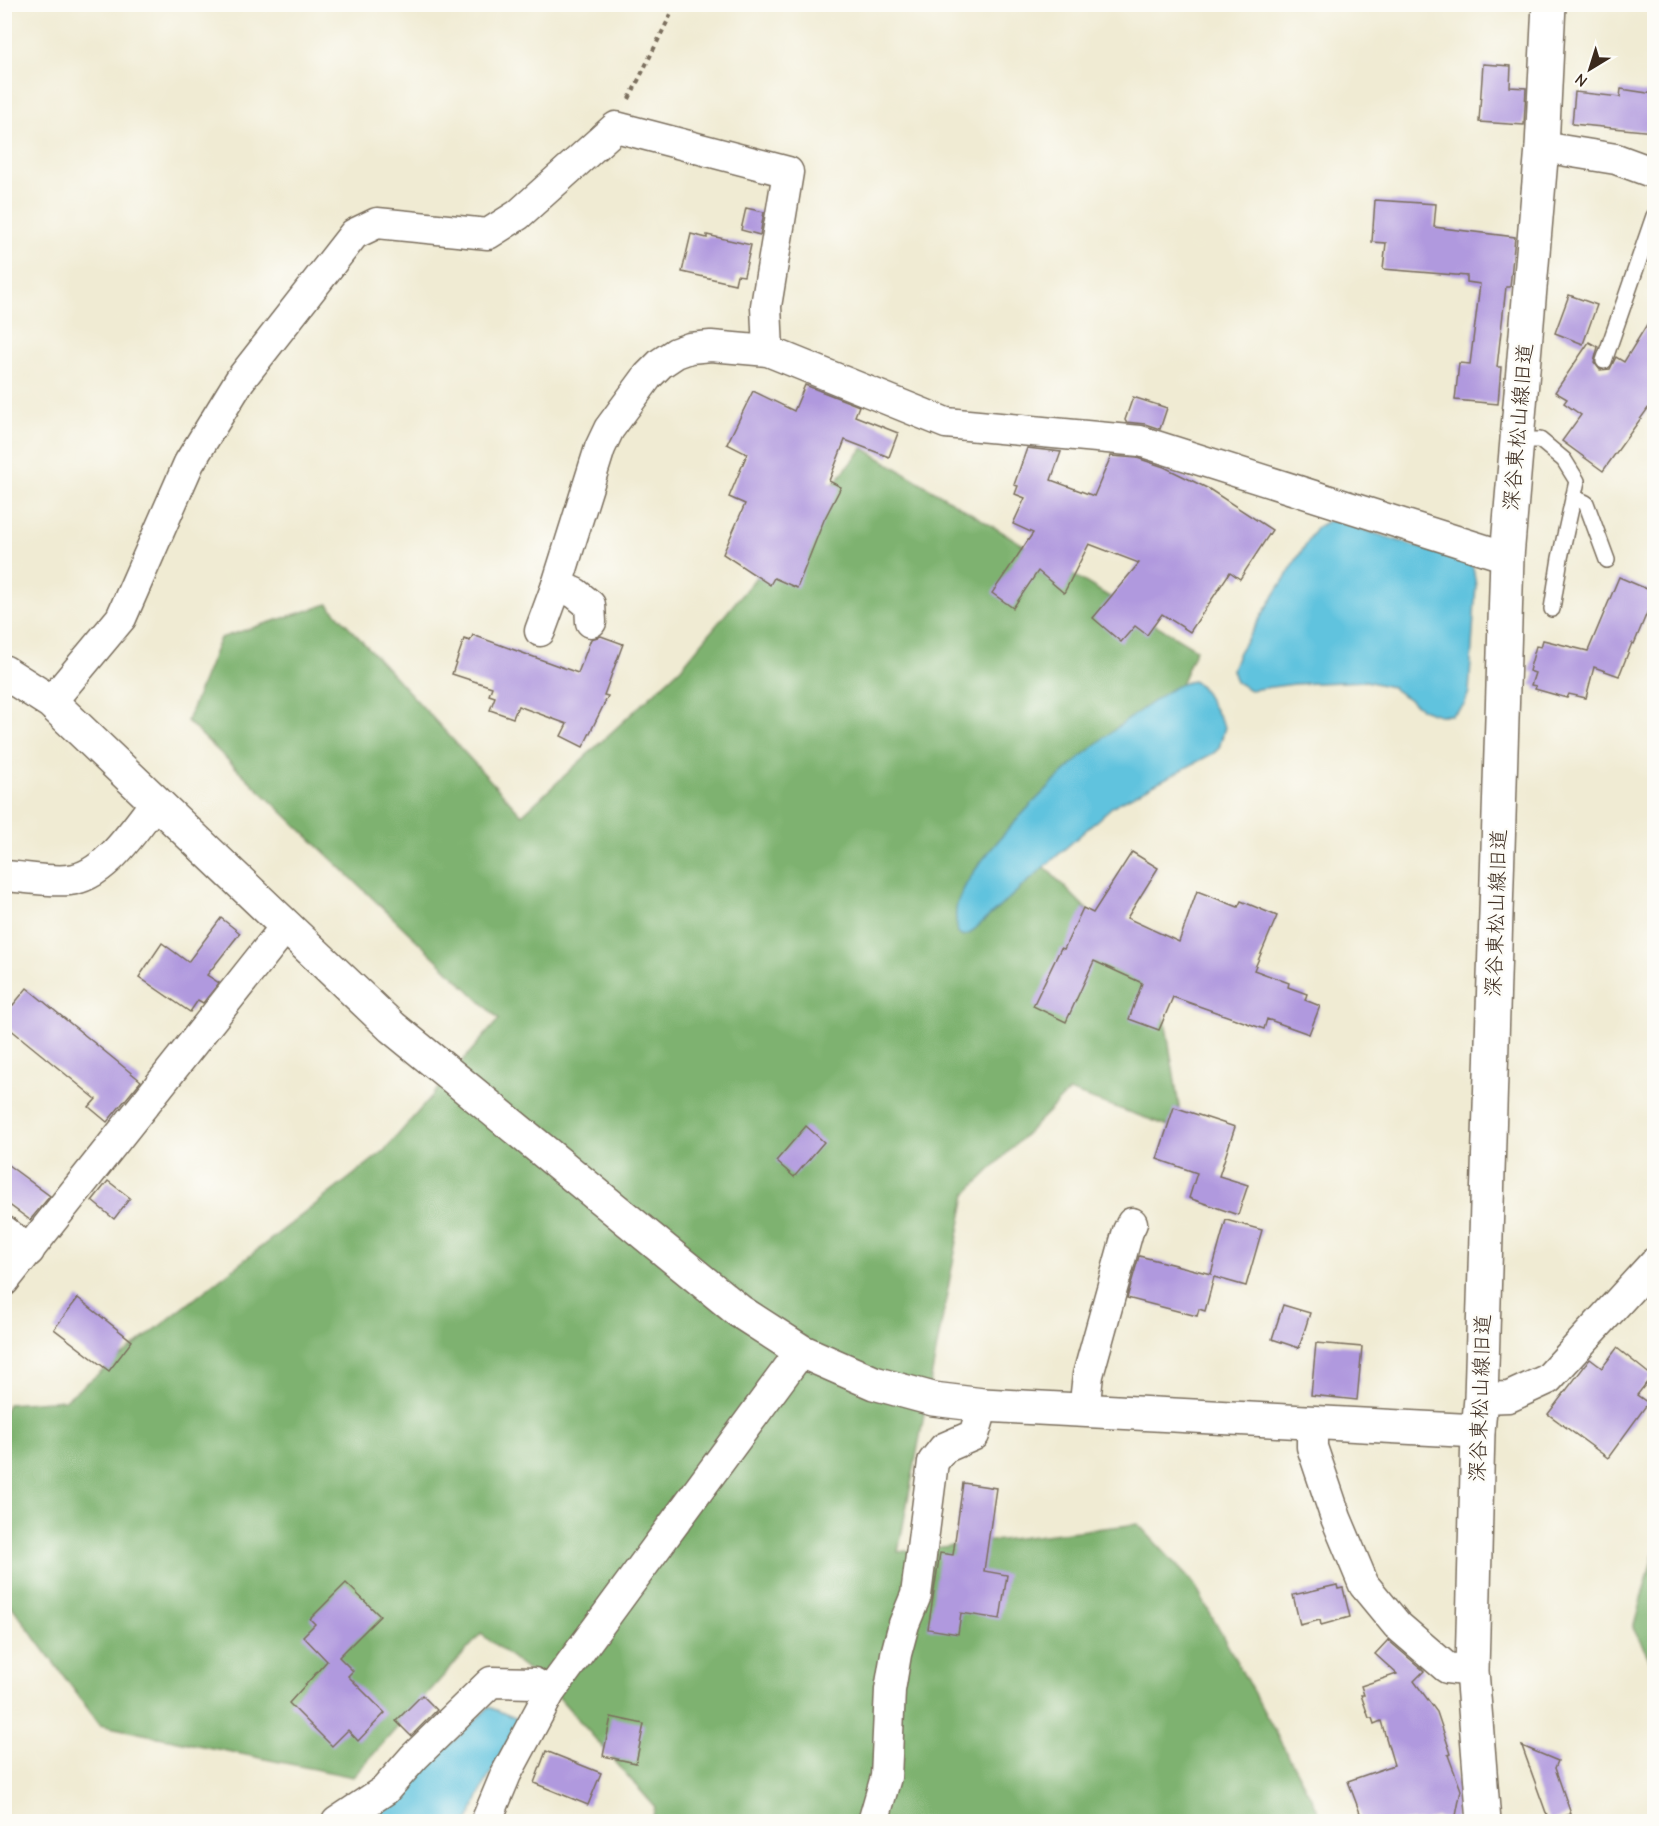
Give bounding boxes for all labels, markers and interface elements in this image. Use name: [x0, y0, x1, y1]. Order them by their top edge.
north arrow: [1560, 39, 1620, 99]
text: N: [1572, 70, 1591, 90]
street label: 深谷東松山線旧道: [1499, 342, 1537, 512]
street label: 深谷東松山線旧道: [1481, 829, 1511, 997]
street label: 深谷東松山線旧道: [1465, 1314, 1495, 1482]

